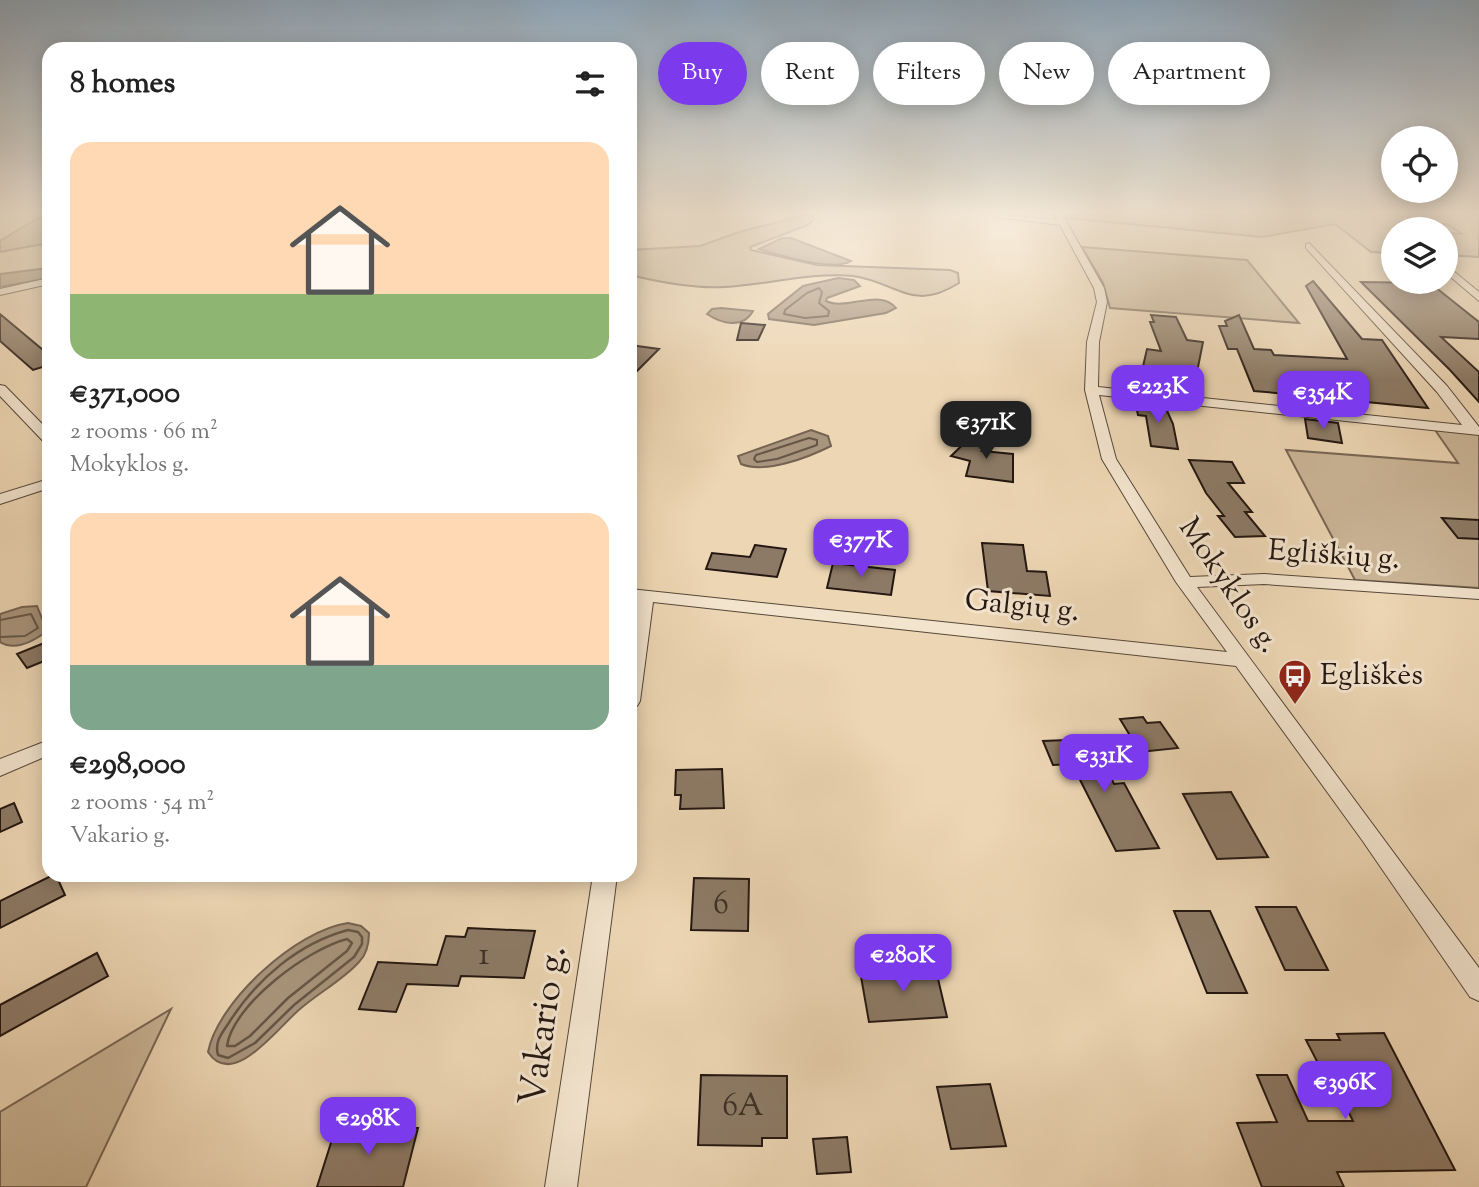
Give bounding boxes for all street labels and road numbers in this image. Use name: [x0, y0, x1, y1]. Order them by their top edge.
street label: Mokyklos g.: [1167, 510, 1289, 662]
street label: Egliškių g.: [1267, 530, 1401, 582]
street label: Galgių g.: [962, 580, 1082, 634]
street label: Vakario g.: [507, 942, 583, 1110]

